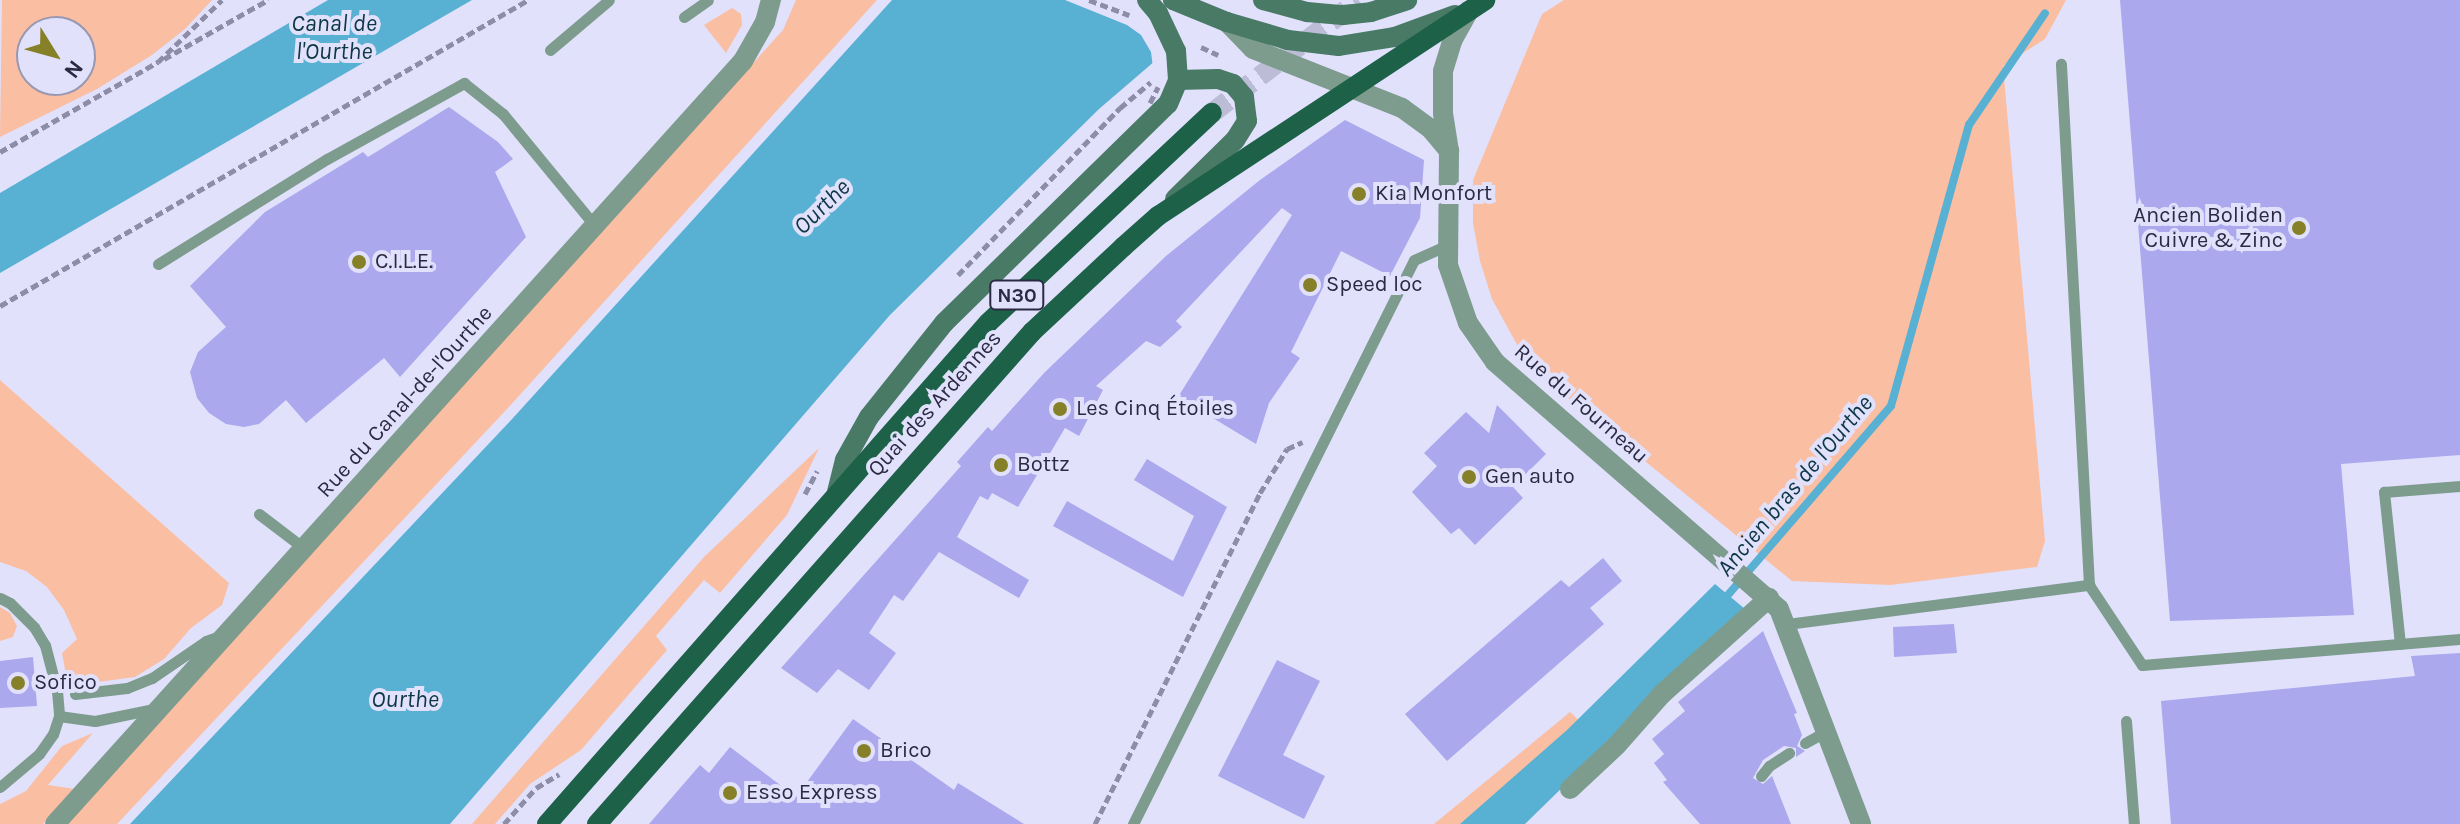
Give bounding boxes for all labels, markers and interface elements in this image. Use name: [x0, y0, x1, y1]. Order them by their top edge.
water label: Canal de l'Ourthe: [291, 10, 377, 66]
north arrow: [16, 16, 96, 96]
text: N: [58, 55, 89, 83]
water label: Ourthe: [788, 173, 856, 241]
place label: Kia Monfort: [1375, 181, 1492, 207]
marker: Kia Monfort: [1350, 185, 1368, 203]
place label: Ancien Boliden Cuivre & Zinc: [2133, 202, 2283, 254]
marker: Ancien Boliden Cuivre & Zinc: [2290, 219, 2308, 237]
place label: C.I.L.E.: [375, 249, 433, 275]
marker: C.I.L.E.: [350, 253, 368, 271]
place label: Speed loc: [1326, 272, 1423, 298]
marker: Speed loc: [1301, 276, 1319, 294]
road number: N30: [989, 279, 1045, 311]
street label: Rue du Canal-de-l'Ourthe: [312, 301, 498, 503]
street label: Quai des Ardennes: [863, 326, 1007, 482]
street label: Rue du Fourneau: [1509, 339, 1653, 469]
water label: Ancien bras de l'Ourthe: [1711, 390, 1879, 582]
place label: Les Cinq Étoiles: [1076, 396, 1234, 422]
marker: Les Cinq Étoiles: [1051, 400, 1069, 418]
place label: Bottz: [1017, 452, 1070, 478]
marker: Bottz: [992, 456, 1010, 474]
place label: Gen auto: [1485, 464, 1575, 490]
marker: Gen auto: [1460, 468, 1478, 486]
place label: Sofico: [34, 670, 97, 696]
marker: Sofico: [9, 674, 27, 692]
water label: Ourthe: [371, 686, 439, 714]
place label: Brico: [880, 738, 932, 764]
marker: Brico: [855, 742, 873, 760]
place label: Esso Express: [746, 780, 878, 806]
marker: Esso Express: [721, 784, 739, 802]

